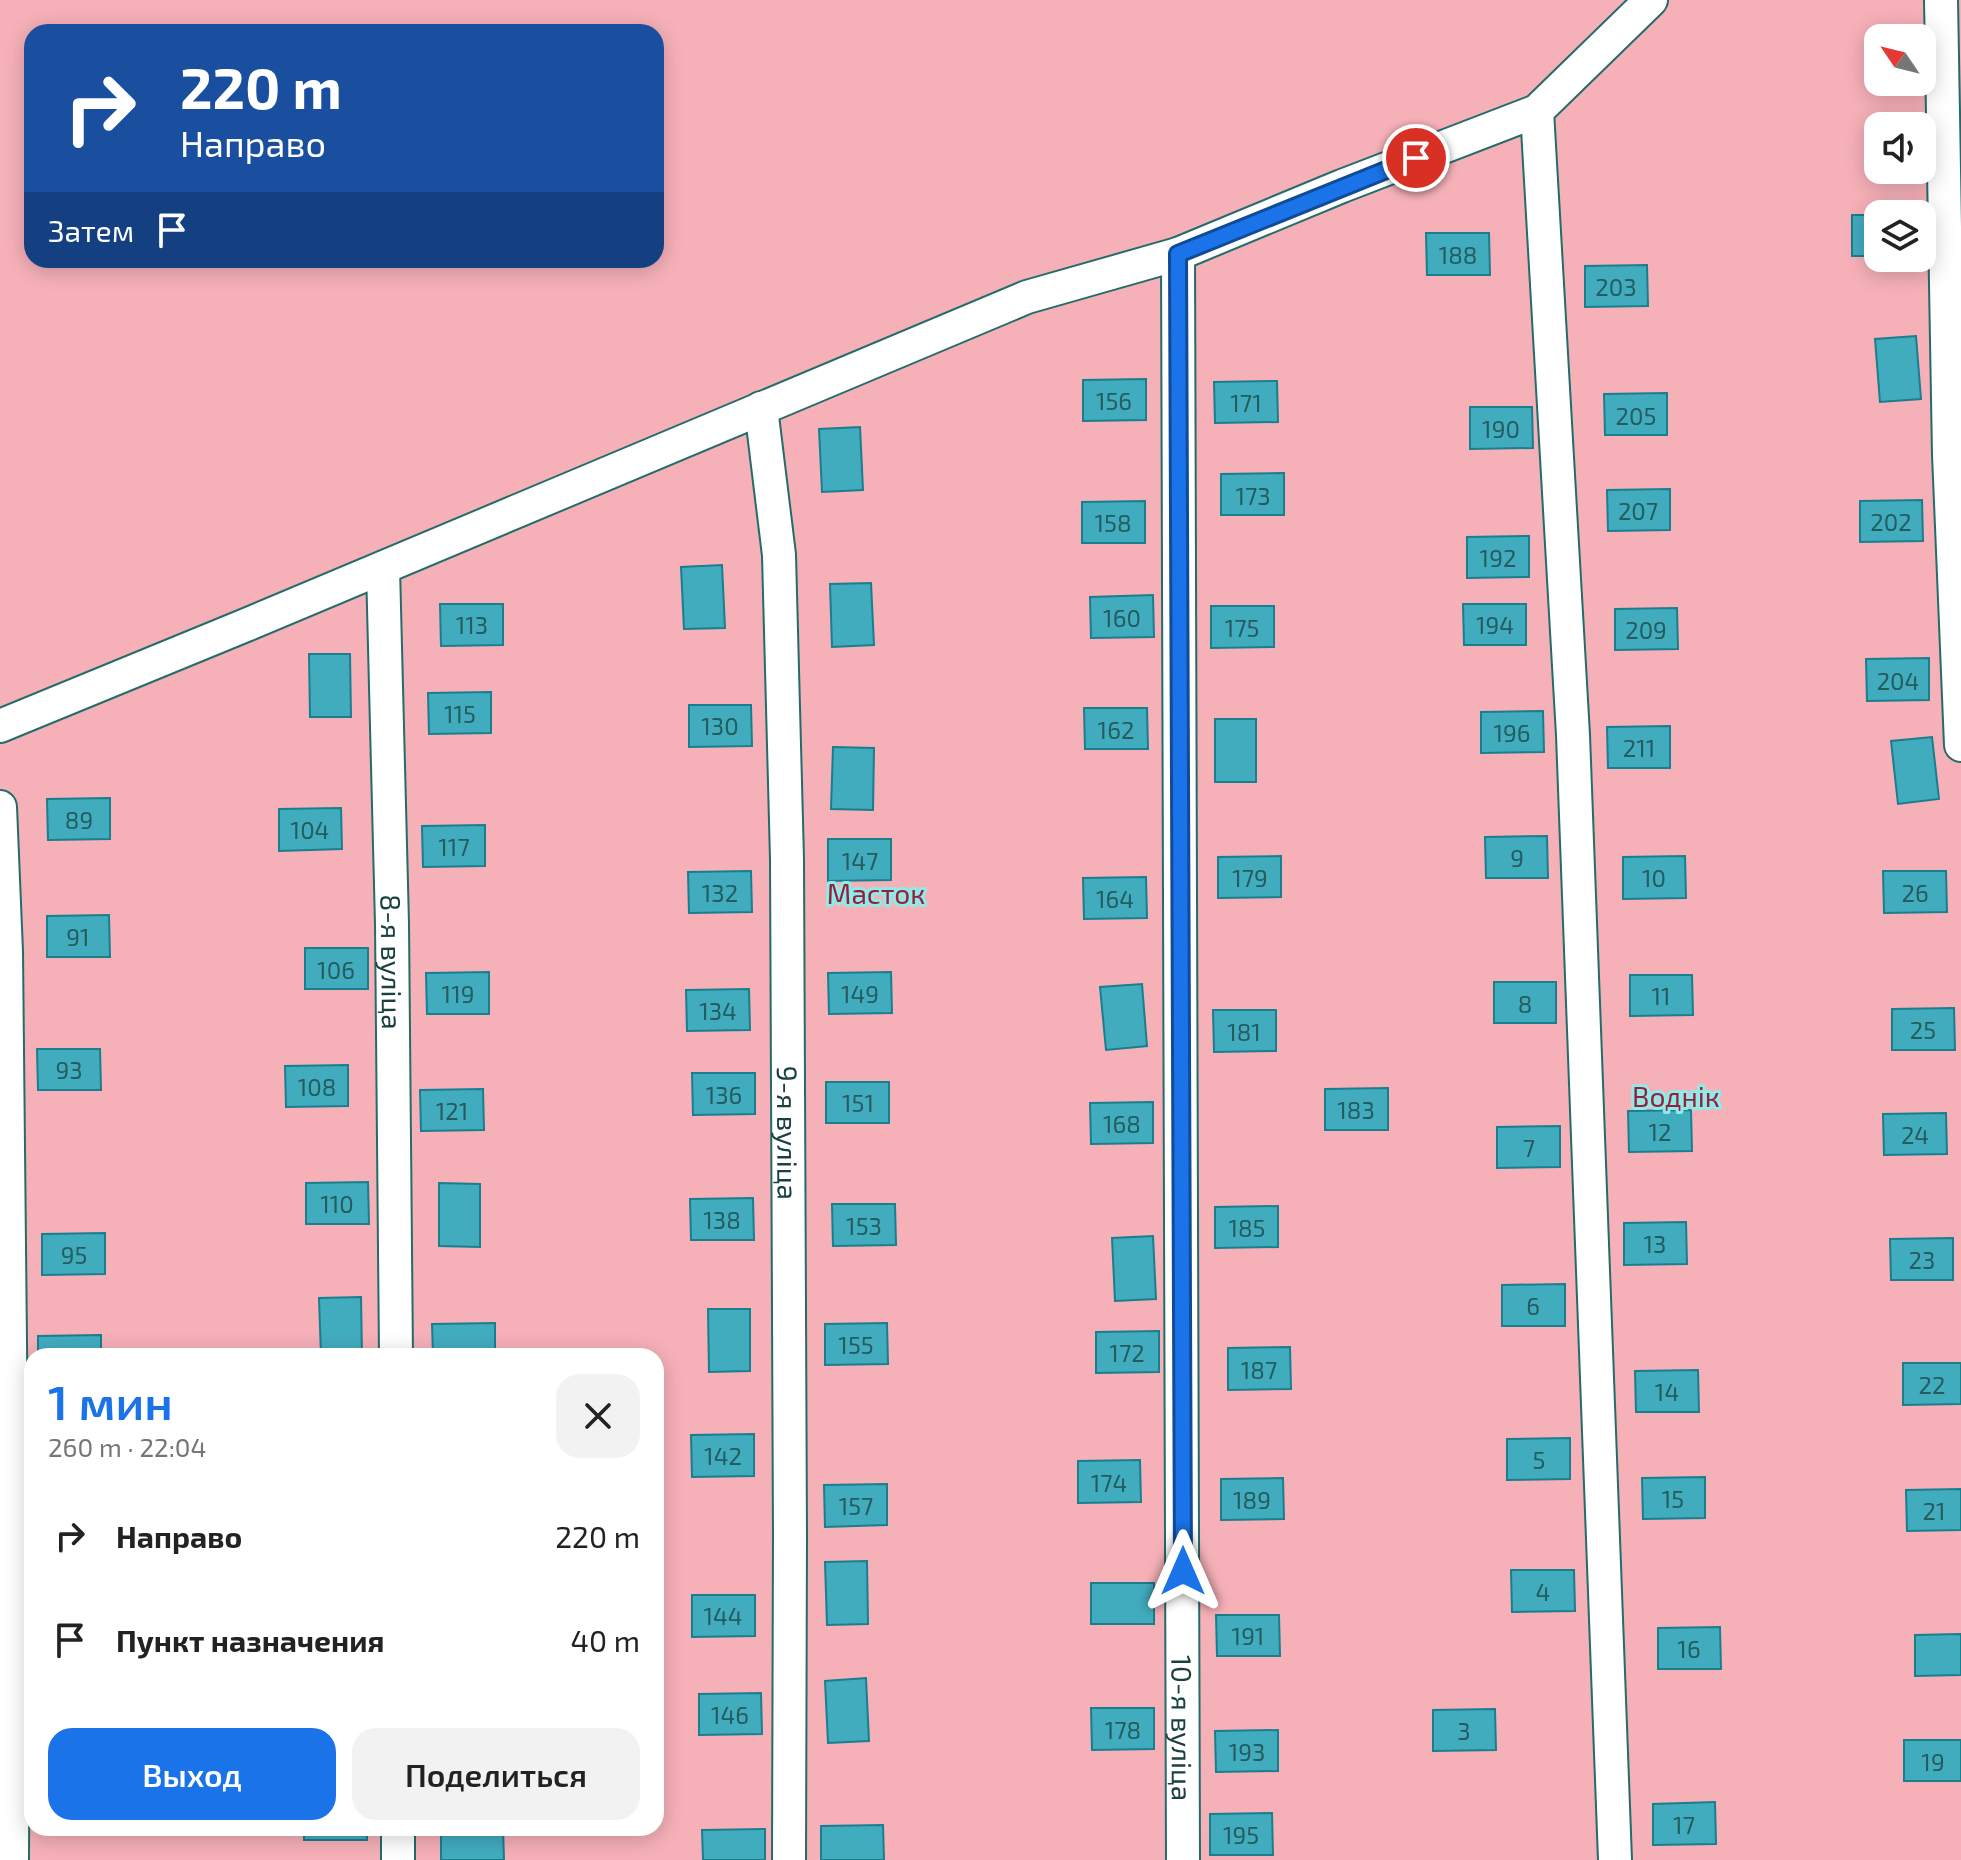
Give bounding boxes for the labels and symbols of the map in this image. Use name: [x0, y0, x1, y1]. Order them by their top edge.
north arrow: [1864, 24, 1936, 96]
pin: [1382, 124, 1450, 192]
house number: 188: [1439, 240, 1477, 269]
house number: 203: [1595, 272, 1637, 301]
house number: 156: [1096, 386, 1132, 415]
house number: 171: [1230, 388, 1262, 417]
house number: 205: [1616, 401, 1656, 430]
house number: 190: [1482, 414, 1520, 443]
house number: 173: [1235, 481, 1271, 510]
house number: 207: [1618, 496, 1658, 525]
house number: 202: [1870, 507, 1912, 536]
house number: 158: [1095, 508, 1131, 537]
house number: 192: [1480, 543, 1516, 572]
house number: 160: [1103, 603, 1141, 632]
house number: 113: [456, 610, 488, 639]
house number: 194: [1476, 610, 1514, 639]
house number: 175: [1225, 613, 1259, 642]
house number: 209: [1625, 615, 1667, 644]
house number: 204: [1877, 666, 1919, 695]
house number: 115: [444, 699, 476, 728]
house number: 130: [701, 711, 739, 740]
house number: 162: [1098, 715, 1134, 744]
house number: 196: [1493, 718, 1531, 747]
house number: 211: [1623, 733, 1655, 762]
house number: 89: [65, 805, 93, 834]
house number: 104: [291, 815, 329, 844]
house number: 117: [438, 832, 470, 861]
house number: 9: [1510, 843, 1524, 872]
house number: 147: [842, 846, 878, 875]
house number: 179: [1232, 863, 1268, 892]
house number: 10: [1642, 863, 1666, 892]
park label: Масток: [827, 876, 925, 910]
house number: 132: [702, 878, 738, 907]
house number: 26: [1901, 878, 1929, 907]
house number: 164: [1096, 884, 1134, 913]
street label: 8-я вуліца: [374, 894, 410, 1030]
house number: 91: [66, 922, 90, 951]
house number: 106: [317, 955, 355, 984]
house number: 119: [442, 979, 474, 1008]
house number: 149: [841, 979, 879, 1008]
house number: 11: [1651, 981, 1671, 1010]
house number: 8: [1518, 989, 1532, 1018]
house number: 134: [699, 996, 737, 1025]
house number: 25: [1910, 1015, 1936, 1044]
house number: 181: [1227, 1017, 1261, 1046]
house number: 93: [55, 1055, 83, 1084]
street label: 9-я вуліца: [771, 1066, 806, 1200]
house number: 108: [298, 1072, 336, 1101]
park label: Воднік: [1632, 1079, 1720, 1113]
house number: 136: [706, 1080, 742, 1109]
house number: 151: [842, 1088, 874, 1117]
house number: 183: [1337, 1095, 1375, 1124]
house number: 121: [436, 1096, 468, 1125]
house number: 168: [1103, 1109, 1141, 1138]
house number: 12: [1648, 1117, 1672, 1146]
house number: 24: [1901, 1120, 1929, 1149]
house number: 7: [1523, 1133, 1535, 1162]
house number: 110: [320, 1189, 354, 1218]
house number: 138: [703, 1205, 741, 1234]
house number: 153: [846, 1211, 882, 1240]
house number: 185: [1229, 1213, 1265, 1242]
house number: 13: [1644, 1229, 1666, 1258]
house number: 95: [61, 1240, 87, 1269]
house number: 23: [1909, 1245, 1935, 1274]
house number: 6: [1526, 1291, 1540, 1320]
house number: 155: [838, 1330, 874, 1359]
house number: 172: [1109, 1338, 1145, 1367]
house number: 187: [1241, 1355, 1277, 1384]
house number: 22: [1919, 1370, 1945, 1399]
house number: 14: [1655, 1377, 1679, 1406]
house number: 142: [704, 1441, 742, 1470]
house number: 5: [1533, 1445, 1545, 1474]
house number: 174: [1091, 1468, 1127, 1497]
house number: 15: [1662, 1484, 1684, 1513]
house number: 189: [1233, 1485, 1271, 1514]
house number: 157: [839, 1491, 873, 1520]
house number: 21: [1922, 1496, 1946, 1525]
position arrow: [1141, 1529, 1225, 1613]
house number: 4: [1536, 1577, 1550, 1606]
house number: 144: [703, 1601, 743, 1630]
house number: 191: [1232, 1621, 1264, 1650]
house number: 16: [1677, 1634, 1701, 1663]
street label: 10-я вуліца: [1165, 1655, 1200, 1801]
house number: 146: [711, 1700, 749, 1729]
house number: 178: [1105, 1715, 1141, 1744]
house number: 3: [1457, 1716, 1471, 1745]
house number: 193: [1229, 1737, 1265, 1766]
house number: 19: [1921, 1747, 1945, 1776]
house number: 17: [1673, 1810, 1695, 1839]
house number: 195: [1223, 1820, 1259, 1849]

